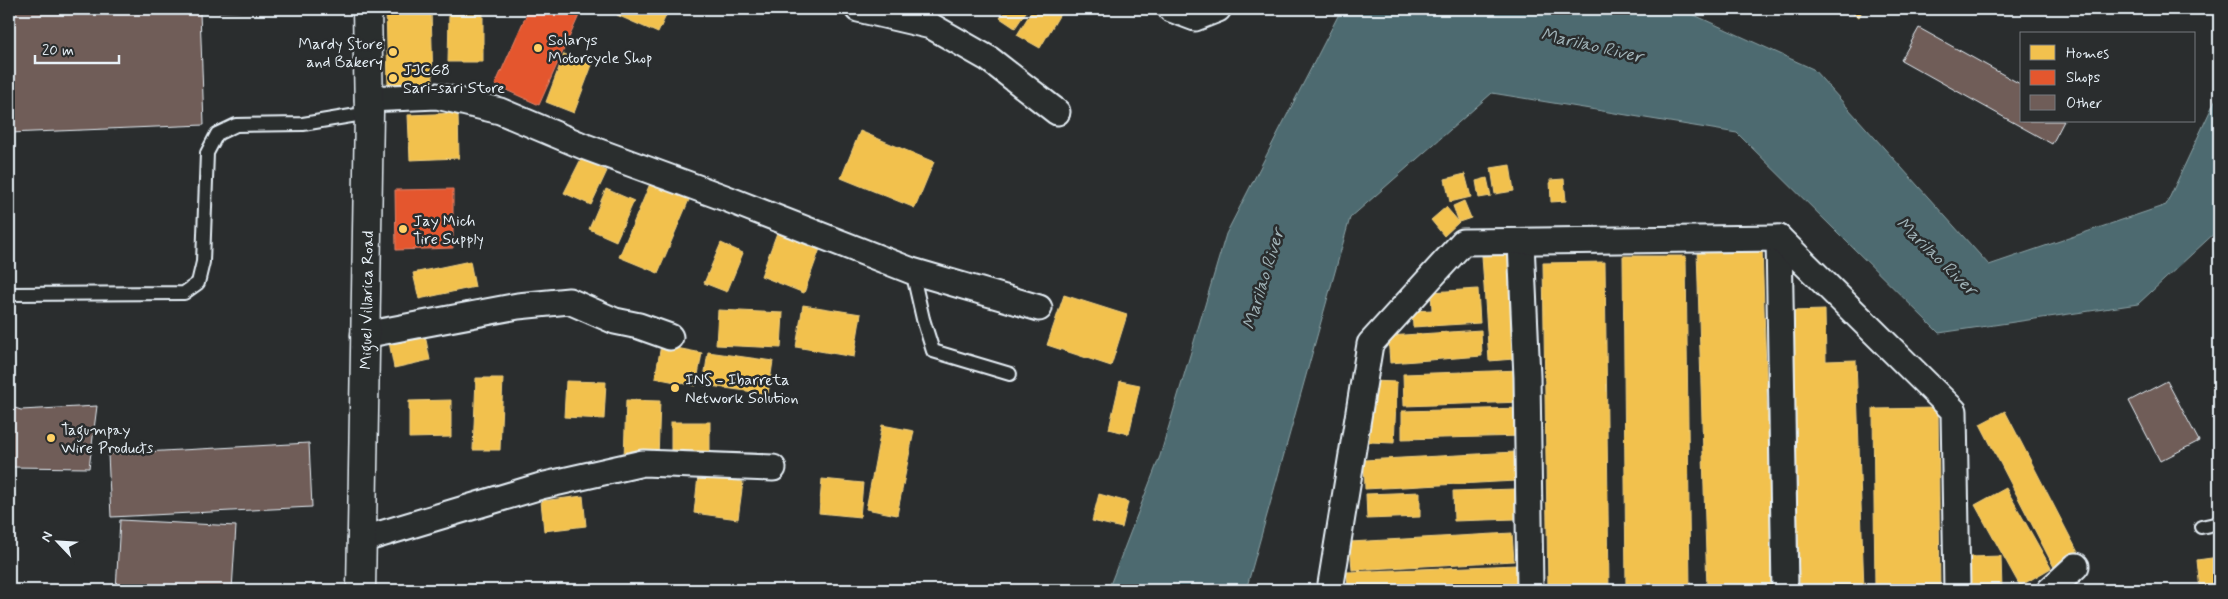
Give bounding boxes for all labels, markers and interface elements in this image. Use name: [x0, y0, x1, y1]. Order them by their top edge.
water label: Marilao River: [1538, 23, 1648, 70]
place label: Solarys Motorcycle Shop: [548, 30, 652, 69]
scale bar: [35, 32, 119, 64]
legend: [2020, 32, 2196, 122]
place label: Mardy Store and Bakery: [298, 34, 383, 73]
text: 20 m: [42, 41, 74, 61]
marker: Solarys Motorcycle Shop: [532, 42, 544, 54]
text: Homes: [2066, 44, 2109, 64]
marker: Mardy Store and Bakery: [387, 46, 399, 58]
place label: JJCG8 Sari-sari Store: [403, 60, 505, 99]
text: Shops: [2066, 68, 2101, 88]
marker: JJCG8 Sari-sari Store: [387, 72, 399, 84]
text: Other: [2066, 94, 2102, 114]
place label: Jay Mich Tire Supply: [413, 211, 484, 250]
water label: Marilao River: [1891, 212, 1984, 303]
marker: Jay Mich Tire Supply: [397, 223, 409, 235]
water label: Marilao River: [1237, 224, 1291, 333]
street label: Miguel Villarica Road: [356, 230, 379, 370]
place label: INS - Ibarreta Network Solution: [685, 370, 799, 409]
marker: INS - Ibarreta Network Solution: [669, 382, 681, 394]
place label: Tagumpay Wire Products: [61, 420, 153, 459]
marker: Tagumpay Wire Products: [45, 432, 57, 444]
north arrow: [32, 516, 82, 566]
text: N: [37, 529, 57, 545]

